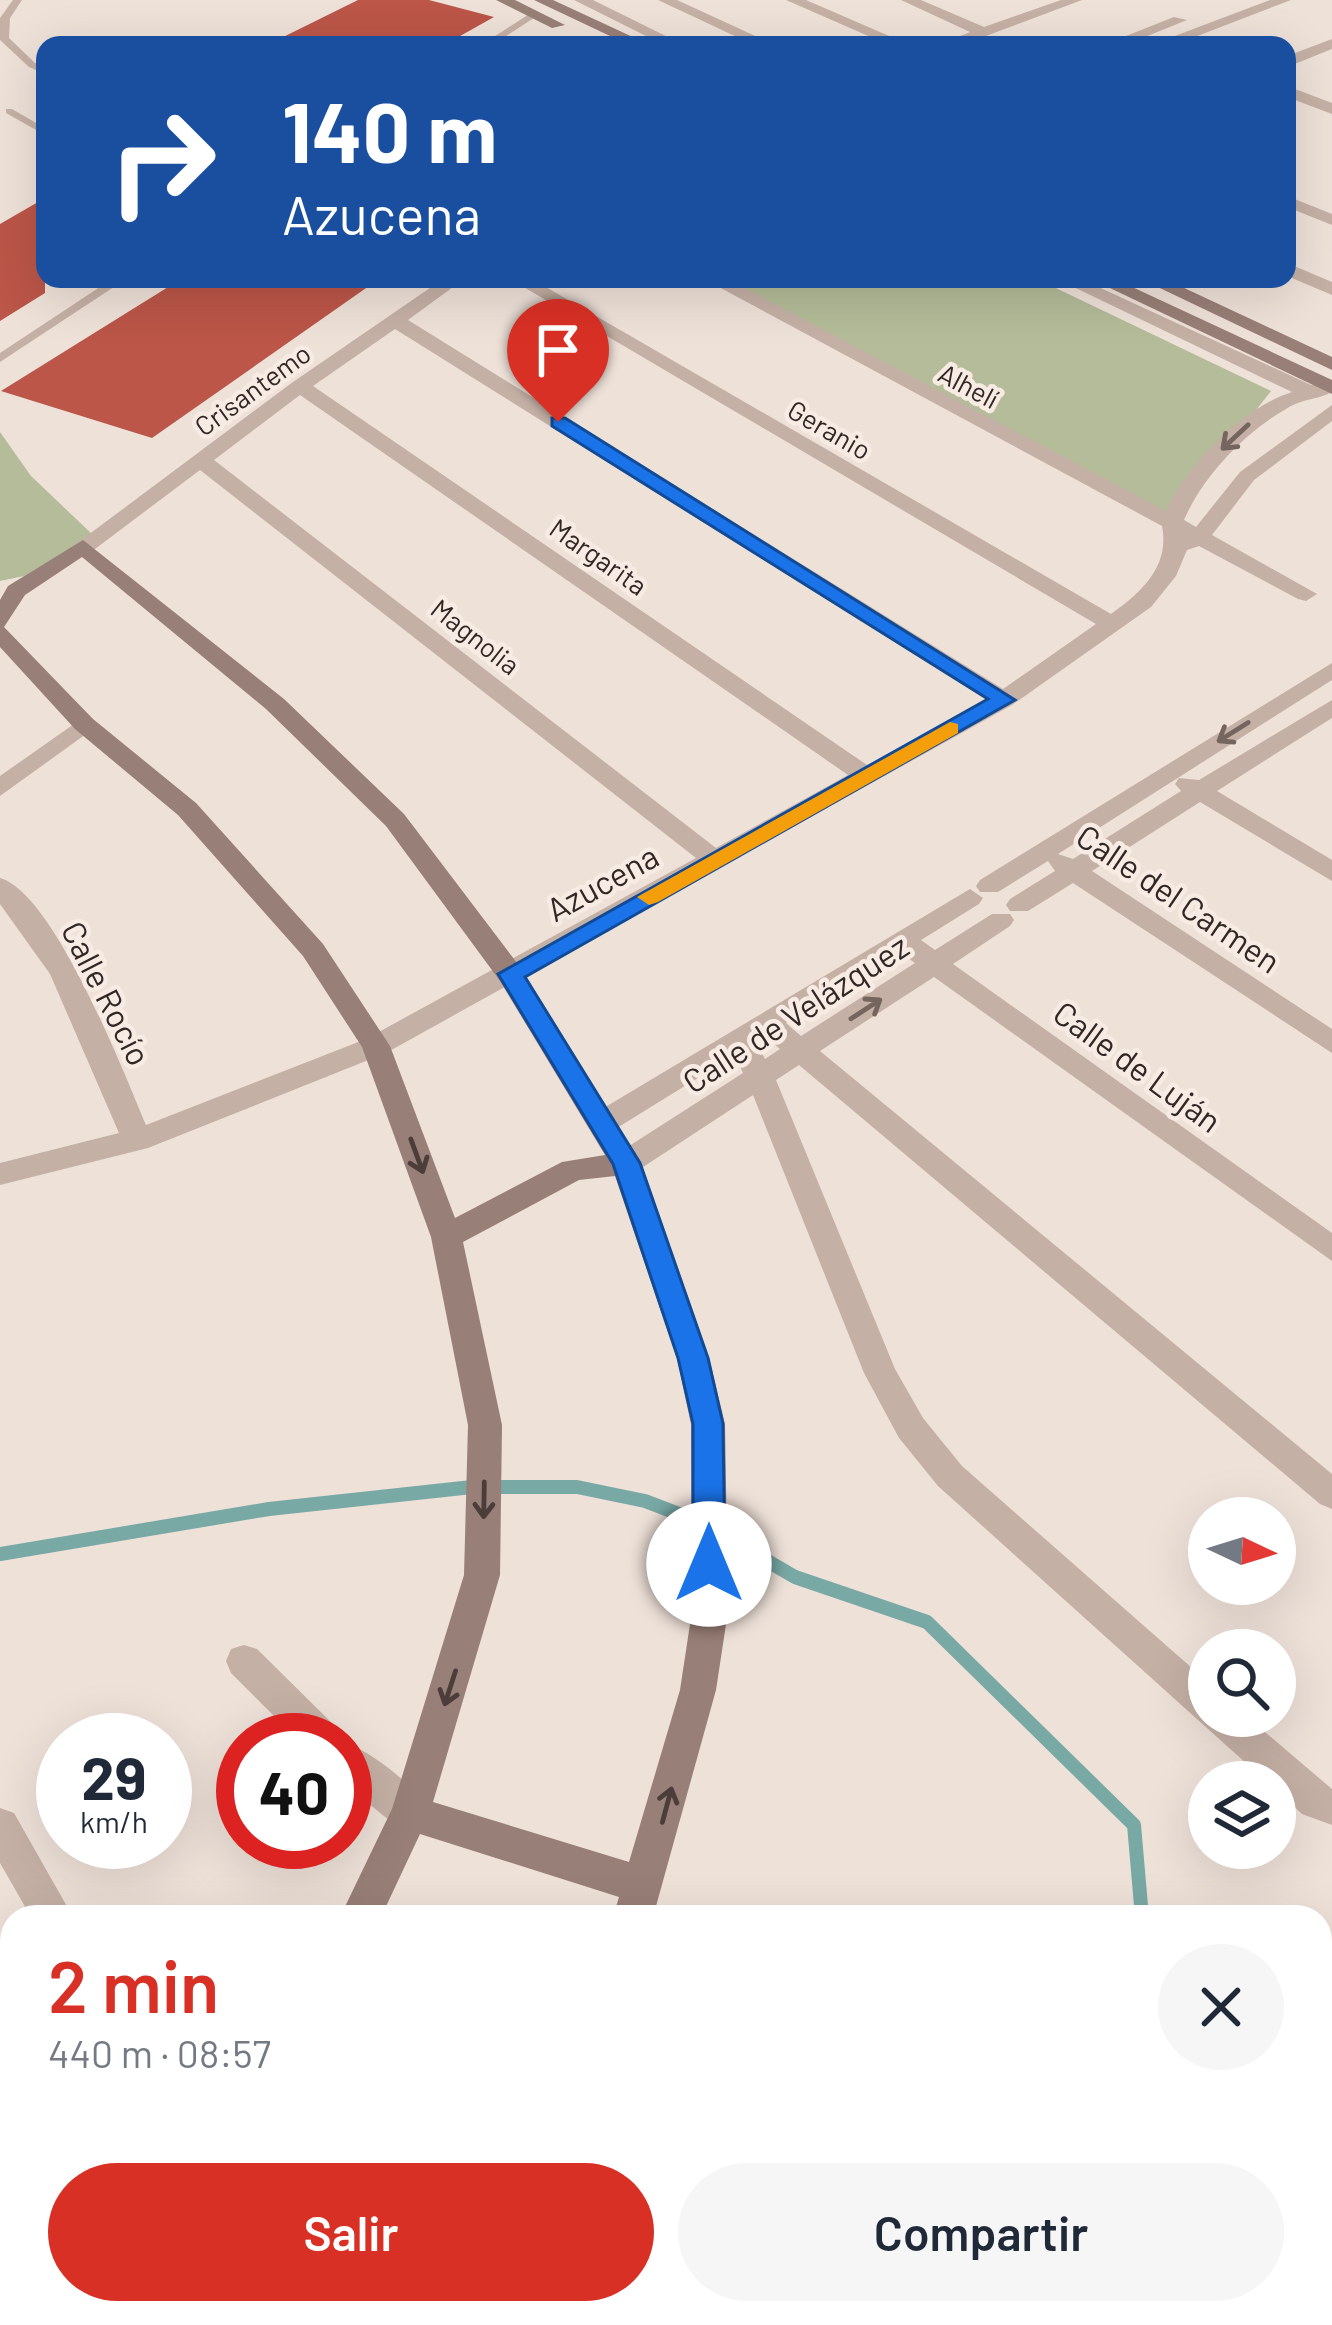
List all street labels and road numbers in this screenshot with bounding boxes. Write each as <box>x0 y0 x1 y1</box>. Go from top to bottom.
street label: Crisantemo <box>188 336 316 442</box>
street label: Alhelí <box>934 356 1005 414</box>
street label: Geranio <box>783 392 877 466</box>
street label: Margarita <box>544 511 654 601</box>
street label: Magnolia <box>425 592 527 680</box>
street label: Calle del Carmen <box>1070 815 1288 981</box>
street label: Azucena <box>539 835 665 929</box>
street label: Calle Rocío <box>54 914 160 1072</box>
street label: Calle de Velázquez <box>675 925 915 1101</box>
street label: Calle de Luján <box>1046 992 1230 1140</box>

